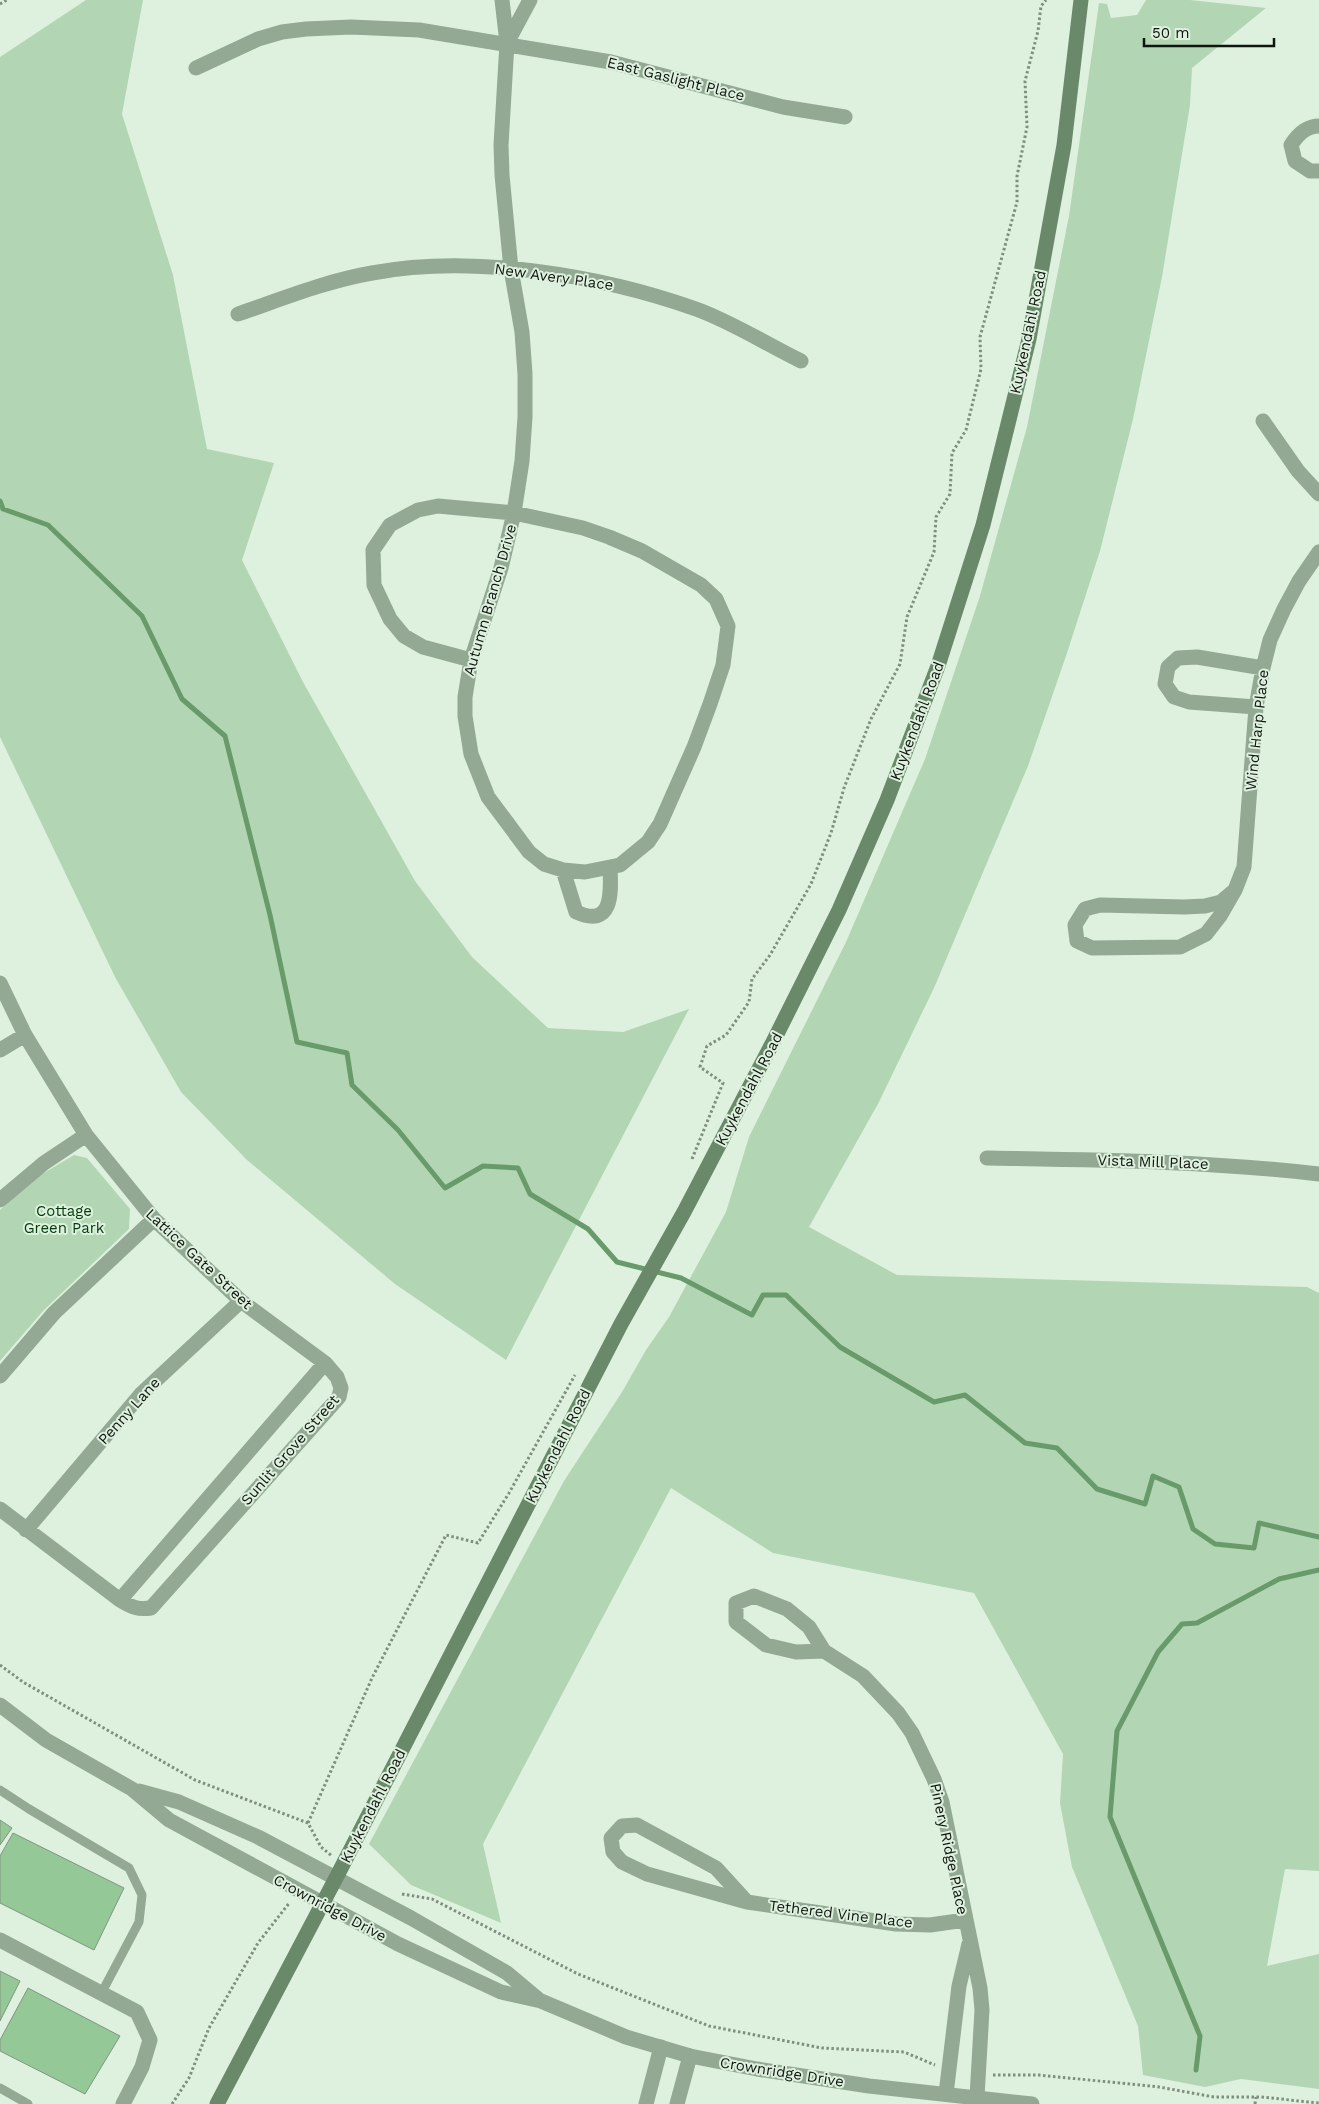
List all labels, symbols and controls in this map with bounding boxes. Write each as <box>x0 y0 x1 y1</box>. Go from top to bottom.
scale bar <box>1144 15 1274 47</box>
text: 50 m <box>1152 24 1189 42</box>
street label: East Gaslight Place <box>605 53 747 105</box>
street label: New Avery Place <box>493 260 615 294</box>
street label: Kuykendahl Road <box>1006 269 1050 395</box>
street label: Autumn Branch Drive <box>460 522 520 678</box>
street label: Kuykendahl Road <box>886 659 948 783</box>
street label: Wind Harp Place <box>1242 669 1272 791</box>
street label: Kuykendahl Road <box>712 1029 786 1149</box>
street label: Vista Mill Place <box>1097 1151 1209 1173</box>
park label: Cottage Green Park <box>24 1202 105 1237</box>
street label: Lattice Gate Street <box>142 1205 257 1314</box>
street label: Penny Lane <box>94 1374 164 1448</box>
street label: Kuykendahl Road <box>521 1386 595 1506</box>
street label: Sunlit Grove Street <box>237 1391 343 1509</box>
street label: Kuykendahl Road <box>336 1746 410 1866</box>
street label: Pinery Ridge Place <box>926 1782 972 1916</box>
street label: Crownridge Drive <box>270 1871 390 1945</box>
street label: Tethered Vine Place <box>768 1896 914 1932</box>
street label: Crownridge Drive <box>719 2053 845 2091</box>

